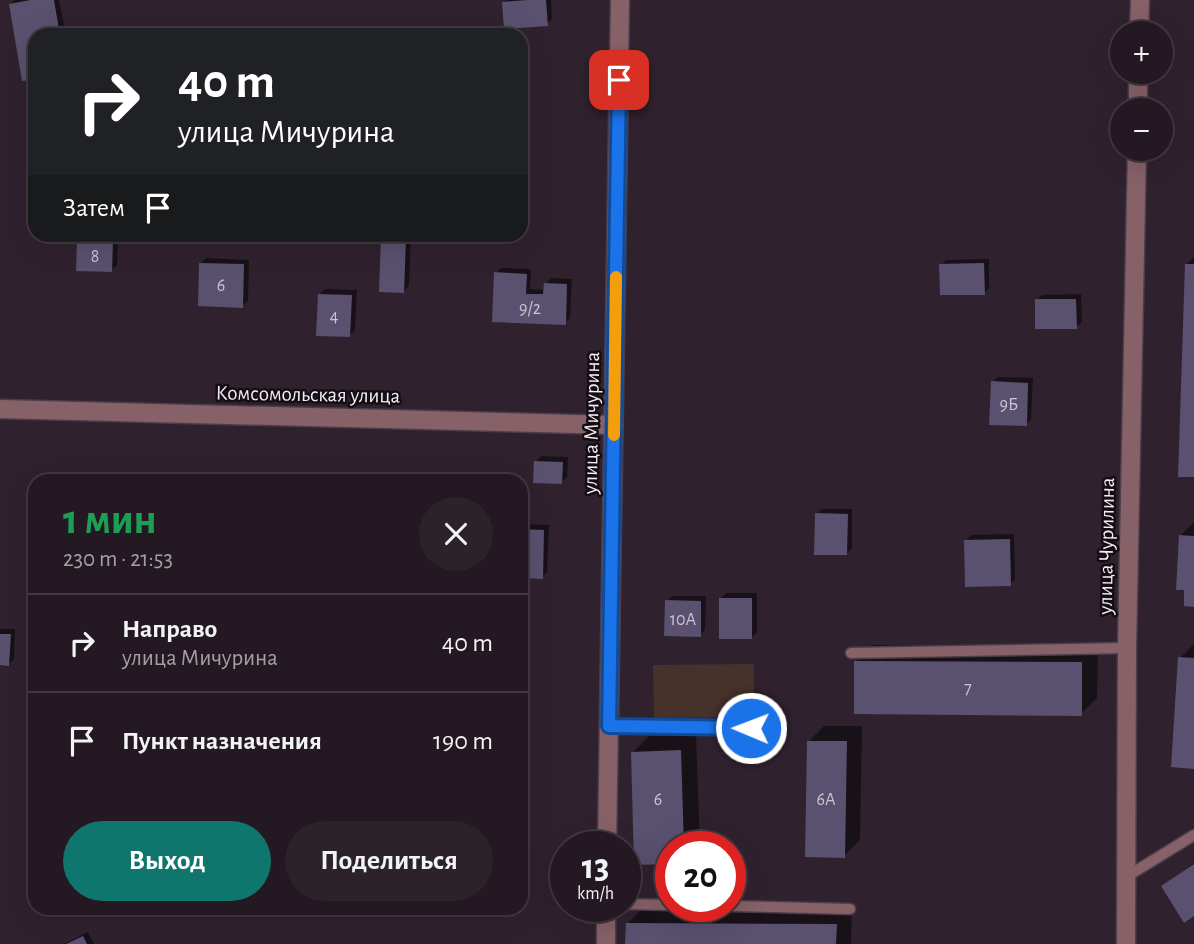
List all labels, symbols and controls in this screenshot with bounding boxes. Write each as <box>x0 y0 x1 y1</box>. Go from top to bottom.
map controls <box>1110 21 1173 161</box>
button: + <box>1110 21 1173 84</box>
pin <box>589 50 649 110</box>
icon: right <box>63 56 154 147</box>
text: 40 m <box>178 58 275 107</box>
icon: arrive <box>600 61 638 99</box>
button: − <box>1110 98 1173 161</box>
text: улица Мичурина <box>178 116 395 148</box>
icon: arrive <box>139 189 177 227</box>
text: Затем <box>63 195 125 221</box>
house number: 8 <box>91 248 99 266</box>
house number: 6 <box>217 277 225 295</box>
house number: 9/2 <box>519 300 541 318</box>
house number: 4 <box>330 308 339 326</box>
street label: улица Мичурина <box>580 351 603 495</box>
street label: Комсомольская улица <box>216 382 401 407</box>
house number: 9Б <box>1000 396 1018 414</box>
street label: улица Чурилина <box>1095 477 1118 616</box>
button: close <box>419 497 493 571</box>
text: 1 мин <box>63 499 157 541</box>
text: 230 m · 21:53 <box>63 548 173 571</box>
house number: 10А <box>670 611 697 629</box>
text: Направо <box>122 616 217 642</box>
icon: right <box>63 624 101 662</box>
text: 40 m <box>442 630 493 656</box>
text: улица Мичурина <box>122 647 278 670</box>
house number: 7 <box>964 680 972 698</box>
position arrow <box>714 691 788 765</box>
icon: arrive <box>63 722 101 760</box>
text: Пункт назначения <box>122 728 322 754</box>
text: 190 m <box>433 728 493 754</box>
house number: 6 <box>654 791 662 809</box>
house number: 6А <box>816 791 836 809</box>
button: Выход <box>63 821 271 901</box>
button: Поделиться <box>285 821 493 901</box>
speed limit sign: 20 <box>655 831 746 922</box>
text: 13 <box>582 850 609 885</box>
text: km/h <box>577 885 614 903</box>

